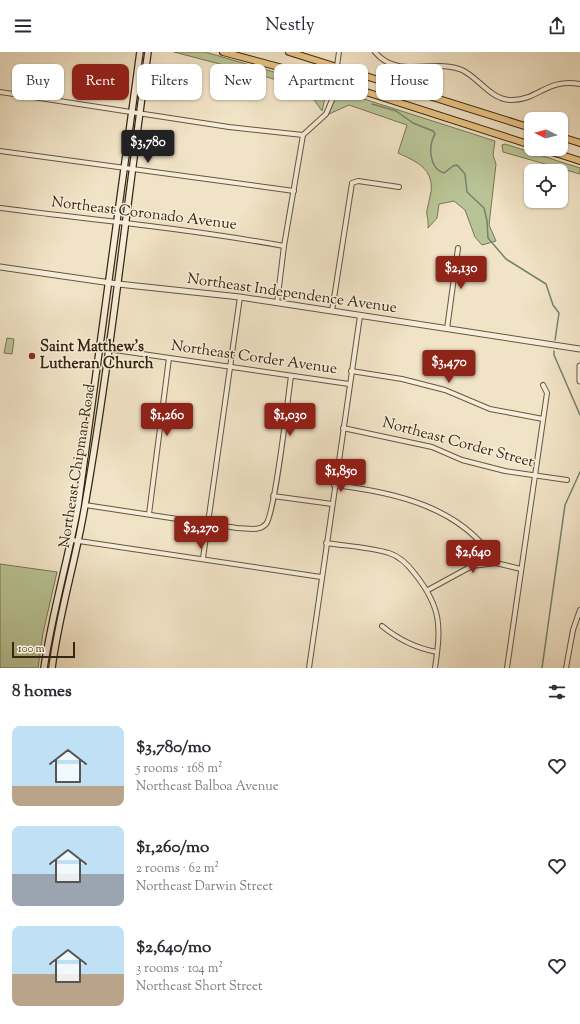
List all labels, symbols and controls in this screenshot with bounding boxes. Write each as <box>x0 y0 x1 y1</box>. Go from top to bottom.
text: Nestly <box>265 13 315 39</box>
icon: menu <box>12 15 34 37</box>
icon: share <box>546 15 568 37</box>
chip: Buy <box>12 64 64 100</box>
chip: Rent <box>72 64 129 100</box>
chip: Filters <box>137 64 202 100</box>
chip: New <box>210 64 266 100</box>
chip: Apartment <box>274 64 368 100</box>
chip: House <box>376 64 443 100</box>
north arrow <box>524 112 568 156</box>
map controls <box>524 112 568 208</box>
pin: $3,780 <box>115 130 181 164</box>
text: $3,780 <box>130 134 166 152</box>
button: locate <box>524 164 568 208</box>
street label: Northeast Coronado Avenue <box>50 192 238 236</box>
pin: $2,130 <box>428 256 494 290</box>
text: $2,130 <box>445 260 477 278</box>
street label: Northeast Independence Avenue <box>186 269 398 319</box>
street label: Northeast Corder Avenue <box>170 336 338 380</box>
place label: Saint Matthew's Lutheran Church <box>40 337 154 375</box>
pin: $3,470 <box>416 350 482 384</box>
marker: Saint Matthew's Lutheran Church <box>27 351 37 361</box>
text: $3,470 <box>431 354 467 372</box>
street label: Northeast Chipman Road <box>55 382 101 550</box>
pin: $1,260 <box>134 403 200 437</box>
pin: $1,030 <box>257 403 323 437</box>
text: $1,260 <box>150 407 184 425</box>
text: $1,030 <box>273 407 307 425</box>
street label: Northeast Corder Street <box>380 413 536 473</box>
pin: $1,850 <box>308 459 374 493</box>
text: $1,850 <box>325 463 357 481</box>
pin: $2,270 <box>168 516 234 550</box>
text: $2,270 <box>183 520 219 538</box>
pin: $2,640 <box>440 540 506 574</box>
text: $2,640 <box>455 544 491 562</box>
scale bar <box>12 640 75 659</box>
text: 100 m <box>18 641 45 657</box>
text: 8 homes <box>12 680 72 704</box>
icon: filters <box>546 681 568 703</box>
text: $3,780/mo <box>136 736 211 760</box>
icon: home <box>44 742 92 790</box>
icon: heart <box>546 755 568 777</box>
text: 5 rooms · 168 m² <box>136 760 222 778</box>
text: Northeast Balboa Avenue <box>136 778 279 796</box>
text: $1,260/mo <box>136 836 209 860</box>
icon: home <box>44 842 92 890</box>
icon: heart <box>546 855 568 877</box>
text: 2 rooms · 62 m² <box>136 860 219 878</box>
text: Northeast Darwin Street <box>136 878 273 896</box>
text: $2,640/mo <box>136 936 211 960</box>
icon: home <box>44 942 92 990</box>
icon: heart <box>546 955 568 977</box>
text: 3 rooms · 104 m² <box>136 960 223 978</box>
text: Northeast Short Street <box>136 978 263 996</box>

